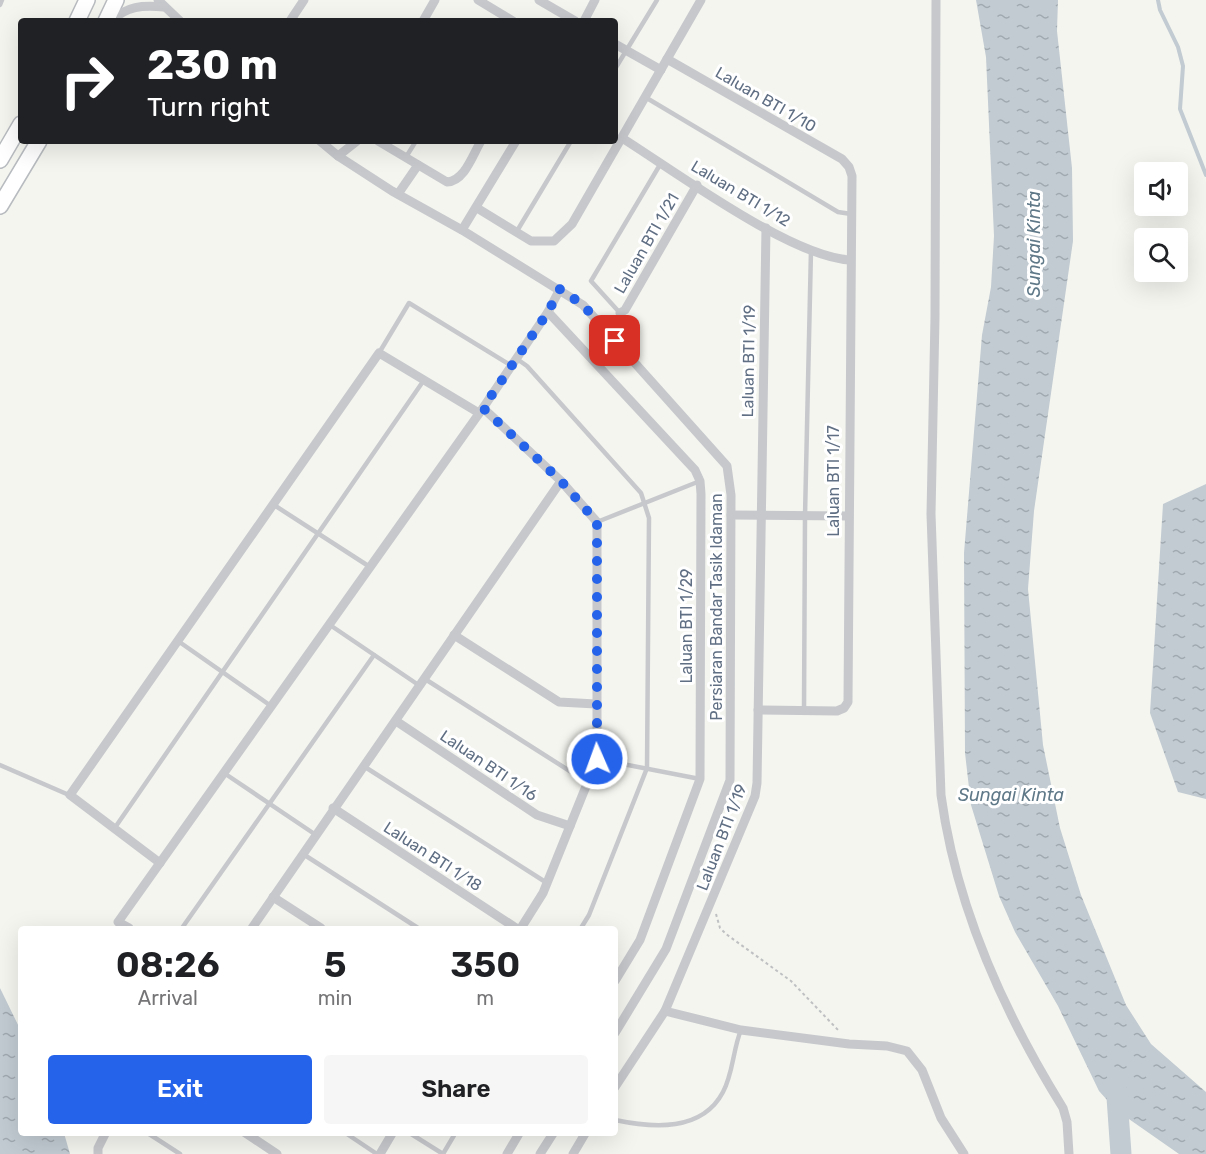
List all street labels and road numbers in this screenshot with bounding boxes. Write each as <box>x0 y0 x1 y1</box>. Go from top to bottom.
street label: Laluan BTI 1/10 <box>712 63 820 136</box>
street label: Laluan BTI 1/12 <box>688 156 794 231</box>
street label: Laluan BTI 1/21 <box>610 190 683 297</box>
street label: Laluan BTI 1/19 <box>738 304 759 418</box>
street label: Laluan BTI 1/17 <box>824 425 843 537</box>
street label: Persiaran Bandar Tasik Idaman <box>707 493 726 721</box>
street label: Laluan BTI 1/29 <box>677 568 696 684</box>
street label: Laluan BTI 1/16 <box>437 726 541 805</box>
street label: Laluan BTI 1/19 <box>692 781 751 893</box>
street label: Laluan BTI 1/18 <box>380 818 485 895</box>

